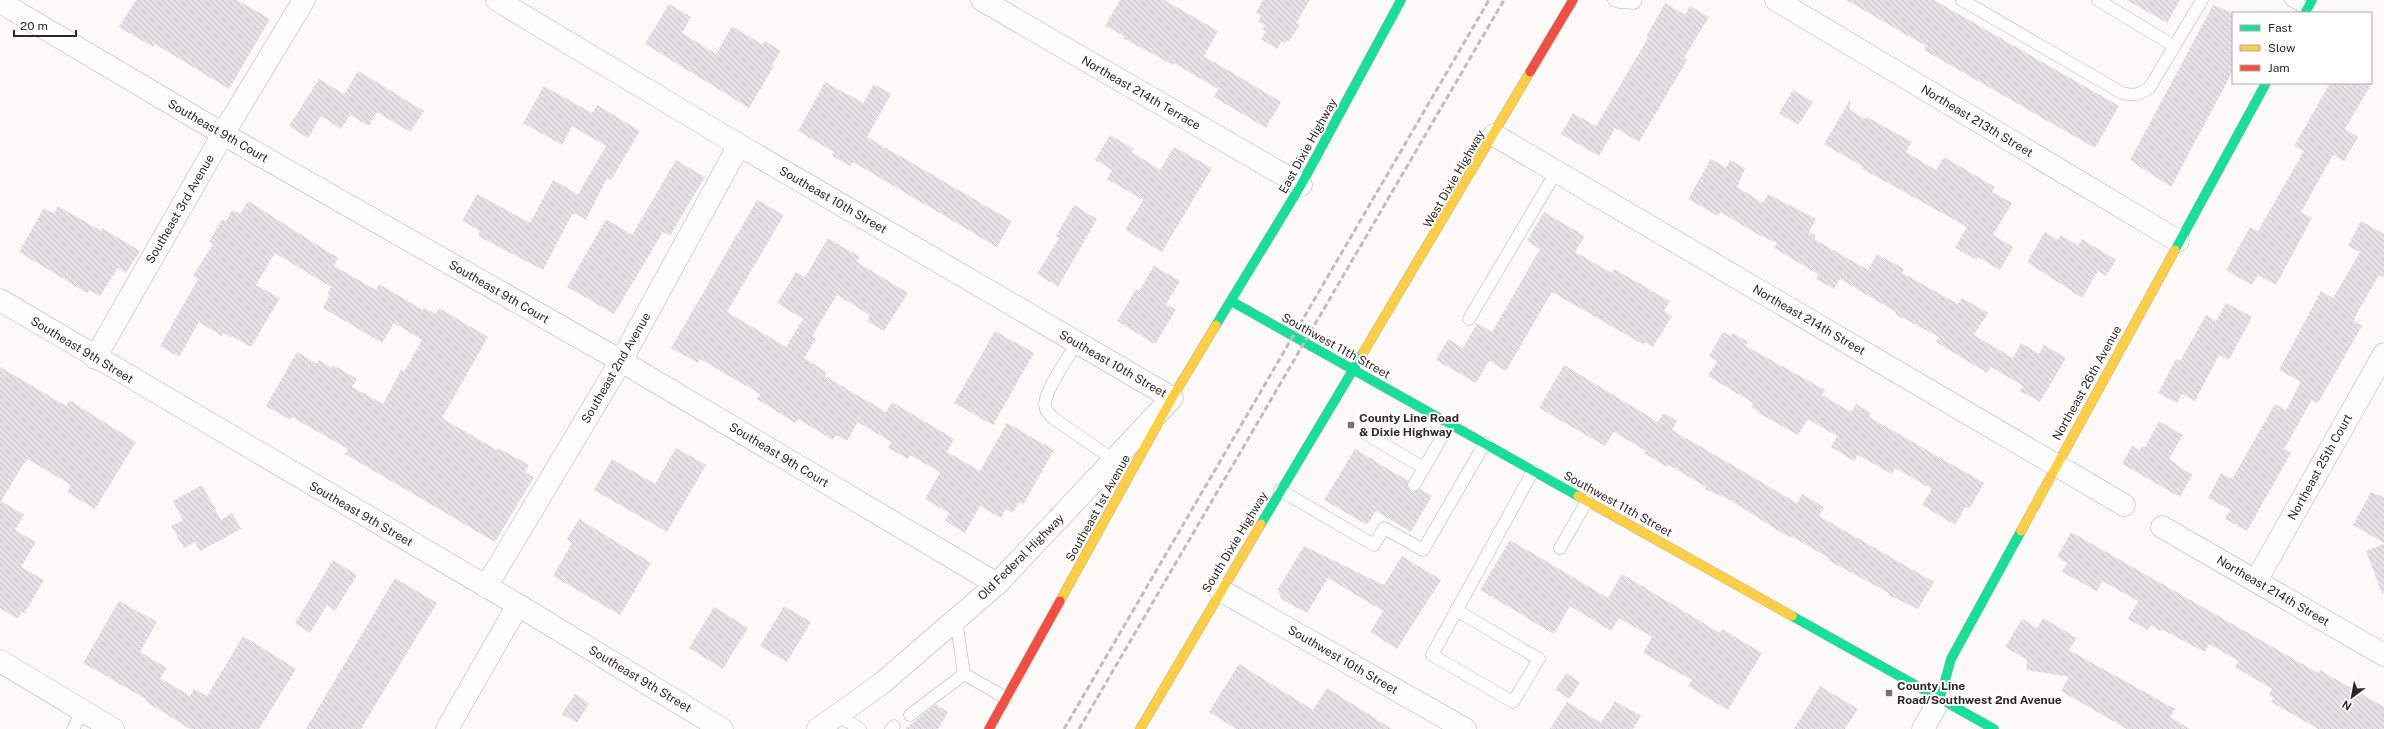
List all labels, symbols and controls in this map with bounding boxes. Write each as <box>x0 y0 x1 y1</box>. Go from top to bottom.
scale bar <box>14 12 76 38</box>
legend <box>2232 12 2372 84</box>
text: 20 m <box>20 19 48 33</box>
text: Fast <box>2268 21 2293 35</box>
text: Slow <box>2268 41 2296 55</box>
street label: Northeast 214th Terrace <box>1079 53 1203 133</box>
text: Jam <box>2268 61 2290 75</box>
street label: Northeast 213th Street <box>1919 82 2036 160</box>
street label: East Dixie Highway <box>1276 96 1340 196</box>
street label: Southeast 9th Court <box>165 97 271 166</box>
street label: West Dixie Highway <box>1420 127 1488 230</box>
street label: Southeast 3rd Avenue <box>143 152 217 266</box>
street label: Southeast 10th Street <box>777 163 890 237</box>
street label: Southeast 9th Court <box>446 258 552 327</box>
street label: Northeast 214th Street <box>1750 282 1868 358</box>
street label: Southeast 2nd Avenue <box>579 310 654 426</box>
street label: Southwest 11th Street <box>1279 310 1393 382</box>
street label: Southeast 9th Street <box>28 314 136 386</box>
street label: Northeast 26th Avenue <box>2050 323 2124 443</box>
street label: Southeast 10th Street <box>1057 327 1170 401</box>
place label: County Line Road & Dixie Highway <box>1359 411 1459 439</box>
street label: Northeast 25th Court <box>2285 411 2355 523</box>
street label: Southeast 9th Court <box>727 420 831 490</box>
marker: County Line Road & Dixie Highway <box>1346 420 1356 430</box>
street label: Southeast 1st Avenue <box>1063 452 1133 564</box>
street label: Southwest 11th Street <box>1561 468 1675 540</box>
street label: Southeast 9th Street <box>307 479 416 550</box>
street label: South Dixie Highway <box>1199 488 1271 595</box>
street label: Old Federal Highway <box>975 511 1067 603</box>
street label: Northeast 214th Street <box>2214 553 2332 629</box>
street label: Southwest 10th Street <box>1286 623 1401 697</box>
street label: Southeast 9th Street <box>586 643 694 715</box>
north arrow <box>2332 677 2372 717</box>
place label: County Line Road/Southwest 2nd Avenue <box>1897 679 2062 707</box>
marker: County Line Road/Southwest 2nd Avenue <box>1884 688 1894 698</box>
text: N <box>2340 698 2354 713</box>

